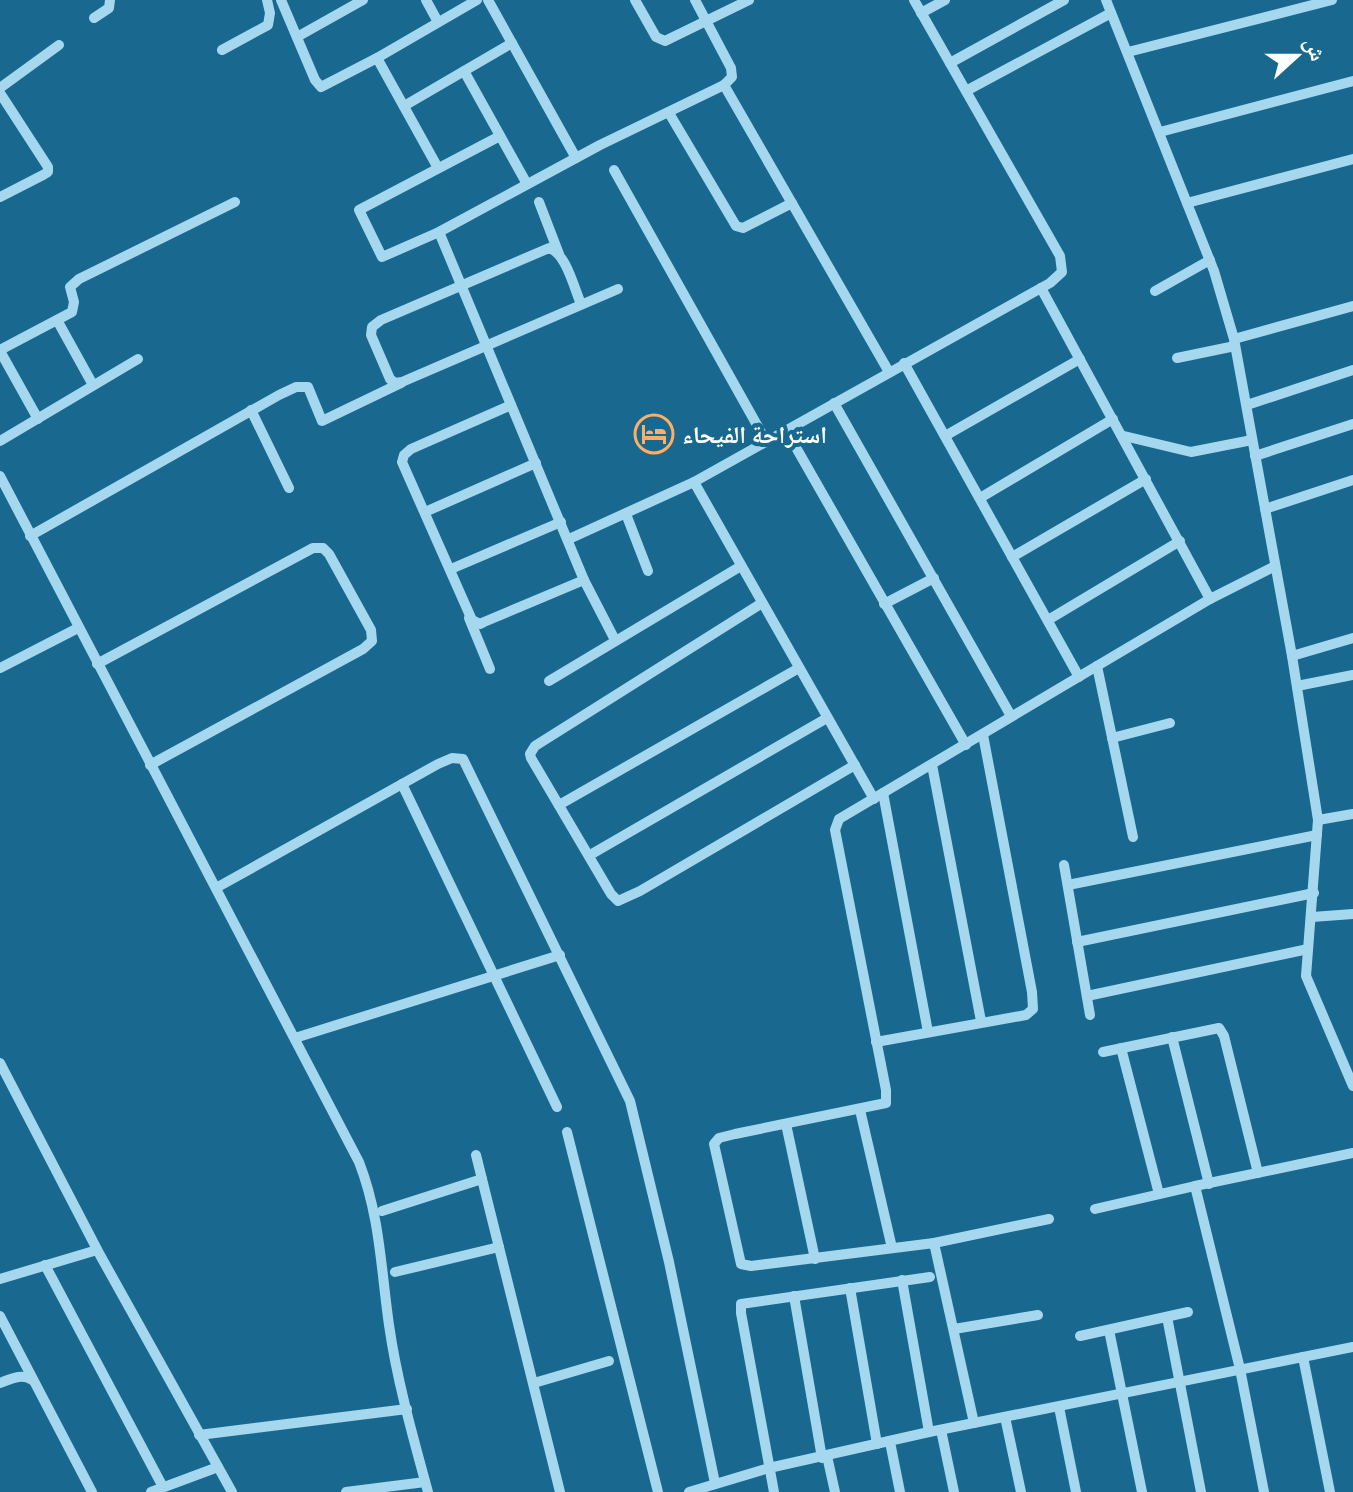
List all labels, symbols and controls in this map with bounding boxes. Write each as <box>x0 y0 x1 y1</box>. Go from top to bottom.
north arrow <box>1257 16 1337 96</box>
text: ش <box>1298 33 1332 65</box>
hotel icon: استراحة الفيحاء <box>633 413 675 455</box>
place label: استراحة الفيحاء <box>682 420 827 449</box>

